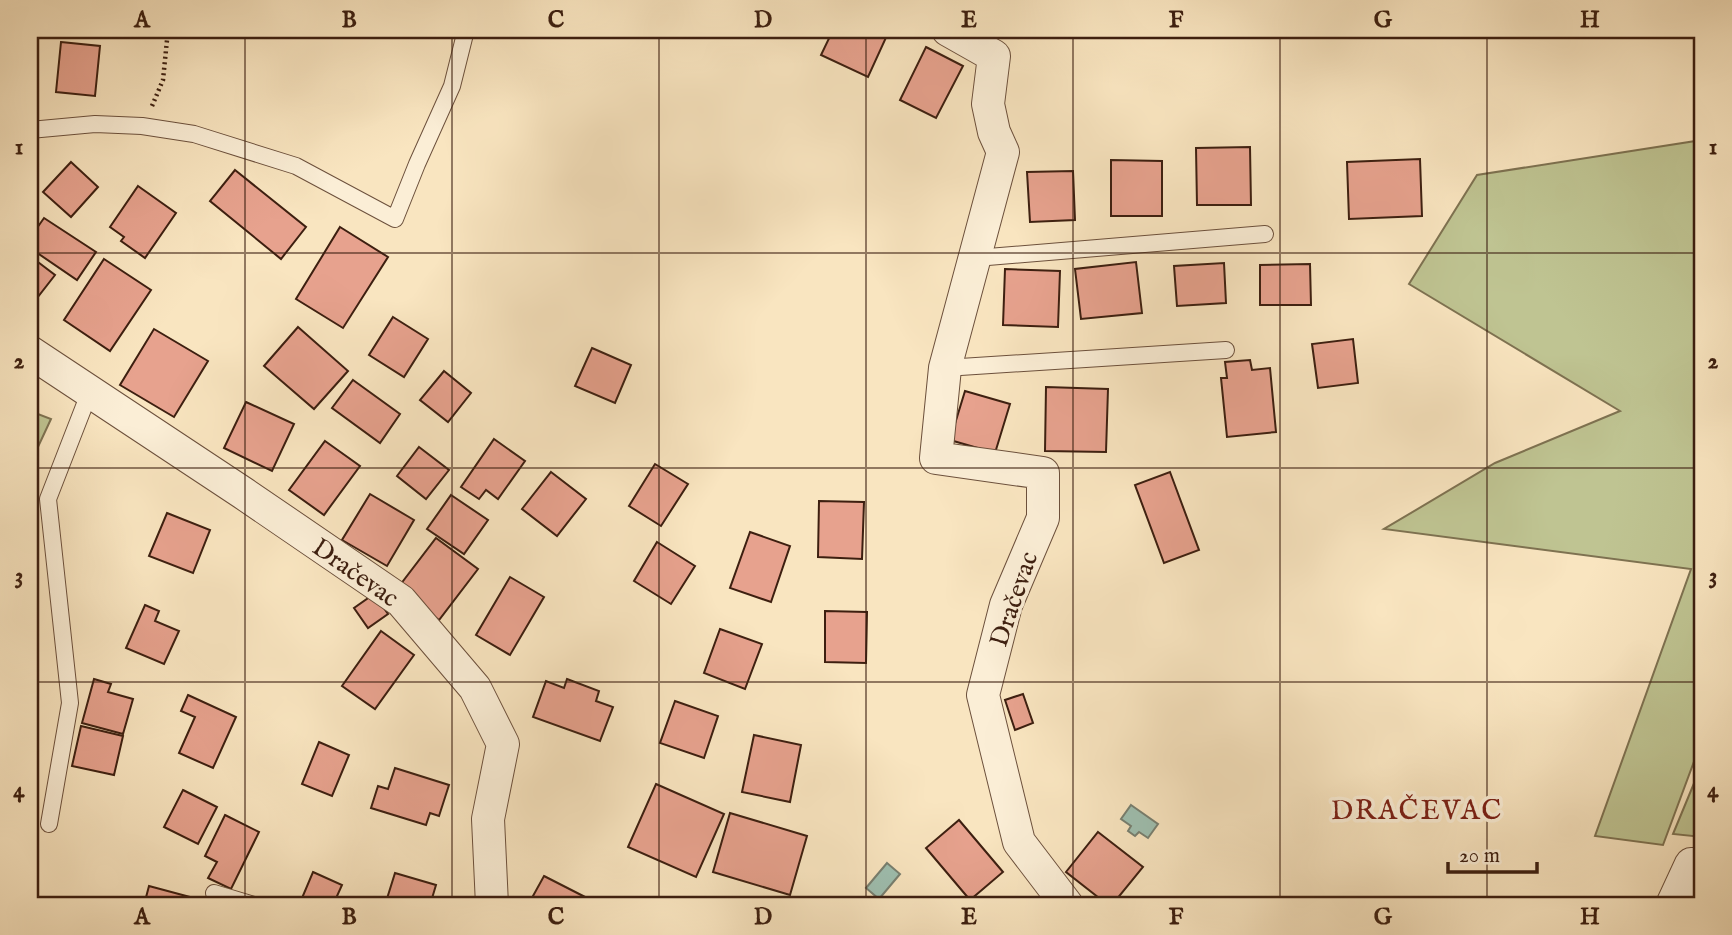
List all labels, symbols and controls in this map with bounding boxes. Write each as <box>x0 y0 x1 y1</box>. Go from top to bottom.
text: A <box>133 6 151 35</box>
text: B <box>341 6 357 35</box>
text: C <box>548 6 565 35</box>
text: D <box>754 6 772 35</box>
text: E <box>961 6 977 35</box>
text: F <box>1169 6 1184 35</box>
text: G <box>1374 6 1393 35</box>
text: H <box>1580 6 1600 35</box>
text: 1 <box>15 133 23 162</box>
text: 1 <box>1709 133 1717 162</box>
text: 2 <box>14 347 25 376</box>
text: 2 <box>1708 347 1719 376</box>
street label: Dračevac <box>305 531 405 615</box>
street label: Dračevac <box>983 547 1046 651</box>
text: 3 <box>15 562 23 591</box>
text: 3 <box>1709 562 1717 591</box>
text: 4 <box>13 776 25 805</box>
text: 4 <box>1707 776 1719 805</box>
district label: DRAČEVAC <box>1331 794 1503 829</box>
scale bar <box>1448 830 1538 874</box>
text: 20 m <box>1459 843 1500 870</box>
text: A <box>133 903 151 932</box>
text: B <box>341 903 357 932</box>
text: C <box>548 903 565 932</box>
text: D <box>754 903 772 932</box>
text: E <box>961 903 977 932</box>
text: F <box>1169 903 1184 932</box>
text: G <box>1374 903 1393 932</box>
text: H <box>1580 903 1600 932</box>

